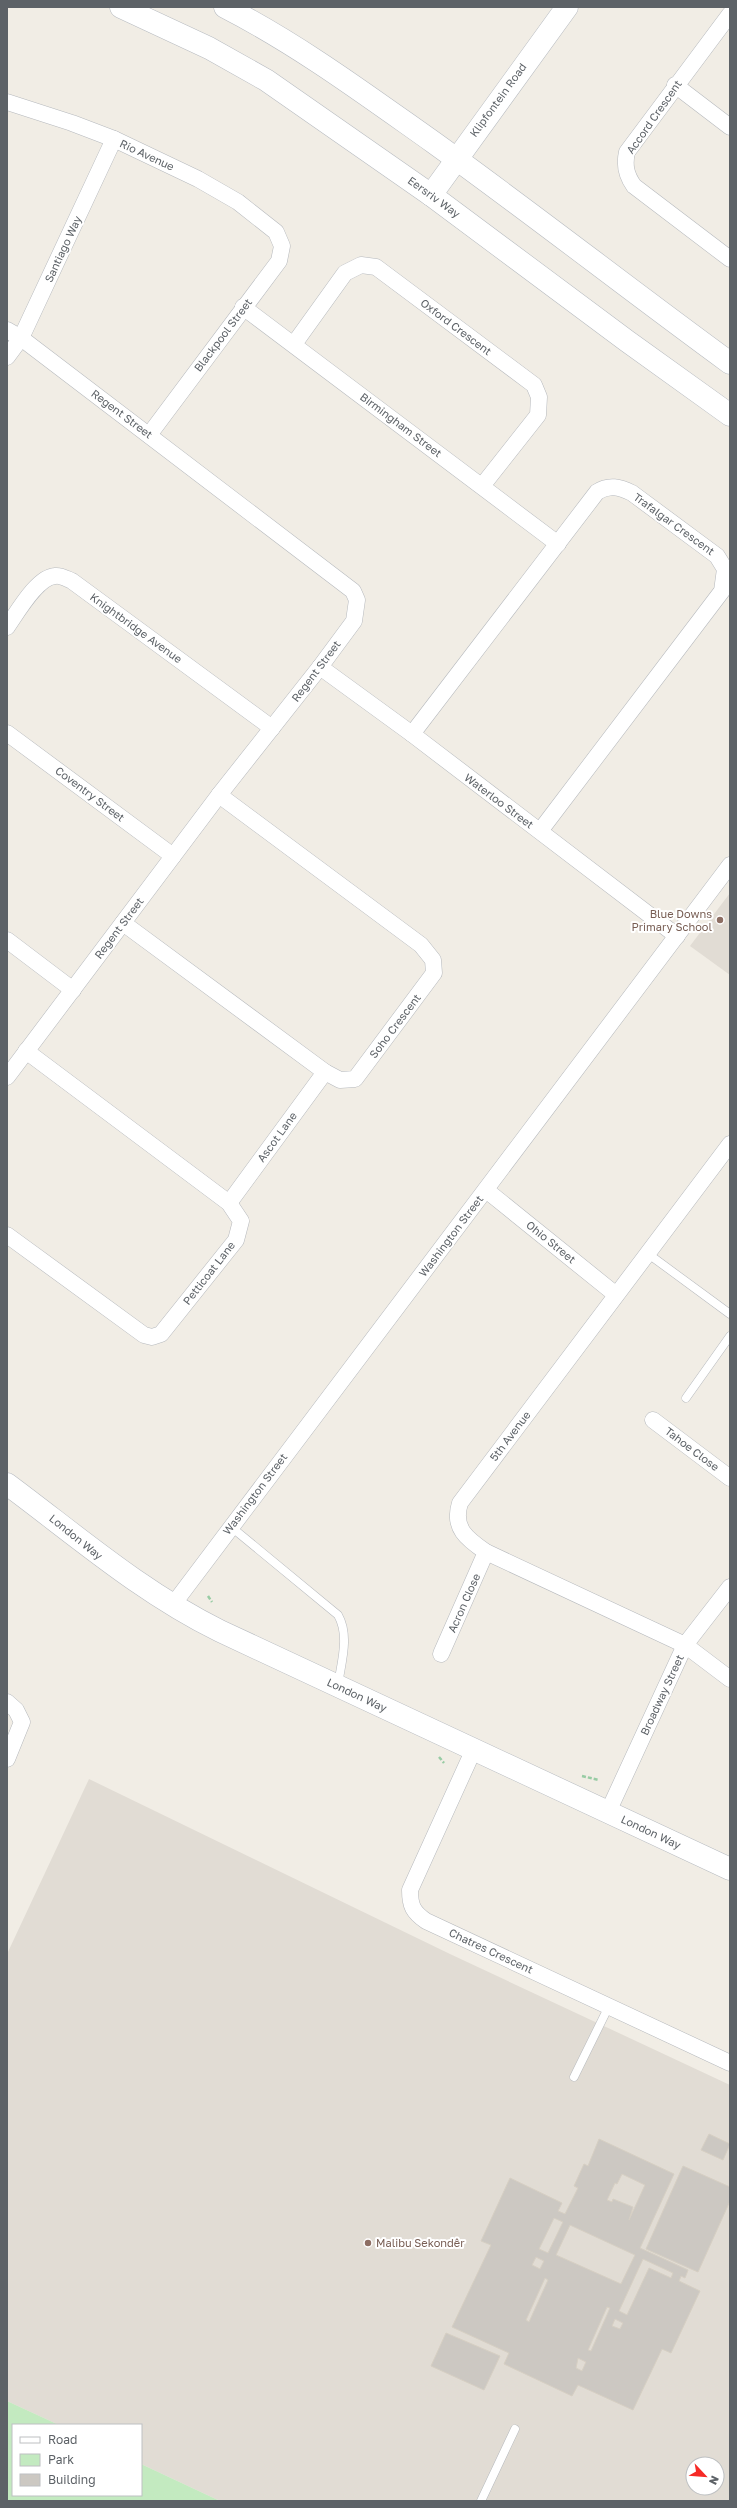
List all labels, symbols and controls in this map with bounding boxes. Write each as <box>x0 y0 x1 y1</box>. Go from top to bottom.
street label: Klipfontein Road <box>466 60 529 139</box>
street label: Accord Crescent <box>623 77 684 156</box>
street label: Rio Avenue <box>118 136 177 173</box>
street label: Eersriv Way <box>406 173 463 220</box>
street label: Santiago Way <box>41 213 84 284</box>
street label: Blackpool Street <box>191 296 254 374</box>
street label: Oxford Crescent <box>418 296 494 358</box>
street label: Regent Street <box>89 386 155 441</box>
street label: Birmingham Street <box>358 390 445 460</box>
street label: Trafalgar Crescent <box>631 490 717 557</box>
street label: Knightbridge Avenue <box>88 590 185 665</box>
street label: Regent Street <box>288 638 343 704</box>
street label: Coventry Street <box>53 763 127 824</box>
street label: Waterloo Street <box>462 770 536 831</box>
street label: Regent Street <box>91 895 146 961</box>
place label: Blue Downs Primary School <box>632 907 712 933</box>
marker: Blue Downs Primary School <box>715 915 725 925</box>
street label: Soho Crescent <box>366 991 423 1060</box>
street label: Ascot Lane <box>254 1109 299 1164</box>
street label: Washington Street <box>416 1192 485 1279</box>
street label: Ohio Street <box>524 1218 579 1265</box>
street label: Petticoat Lane <box>180 1238 237 1307</box>
street label: 5th Avenue <box>487 1408 533 1463</box>
street label: Tahoe Close <box>663 1424 722 1473</box>
street label: Washington Street <box>220 1450 289 1537</box>
street label: London Way <box>47 1511 106 1562</box>
street label: Acron Close <box>445 1571 482 1634</box>
street label: Broadway Street <box>637 1652 686 1737</box>
street label: London Way <box>325 1675 389 1714</box>
street label: London Way <box>619 1812 683 1851</box>
street label: Chatres Crescent <box>447 1925 535 1976</box>
place label: Malibu Sekondêr <box>376 2236 465 2249</box>
marker: Malibu Sekondêr <box>363 2238 373 2248</box>
legend <box>12 2424 142 2496</box>
text: Road <box>48 2432 77 2447</box>
text: Park <box>48 2452 74 2467</box>
north arrow <box>685 2456 725 2496</box>
text: Building <box>48 2472 96 2487</box>
text: N <box>707 2474 722 2487</box>

